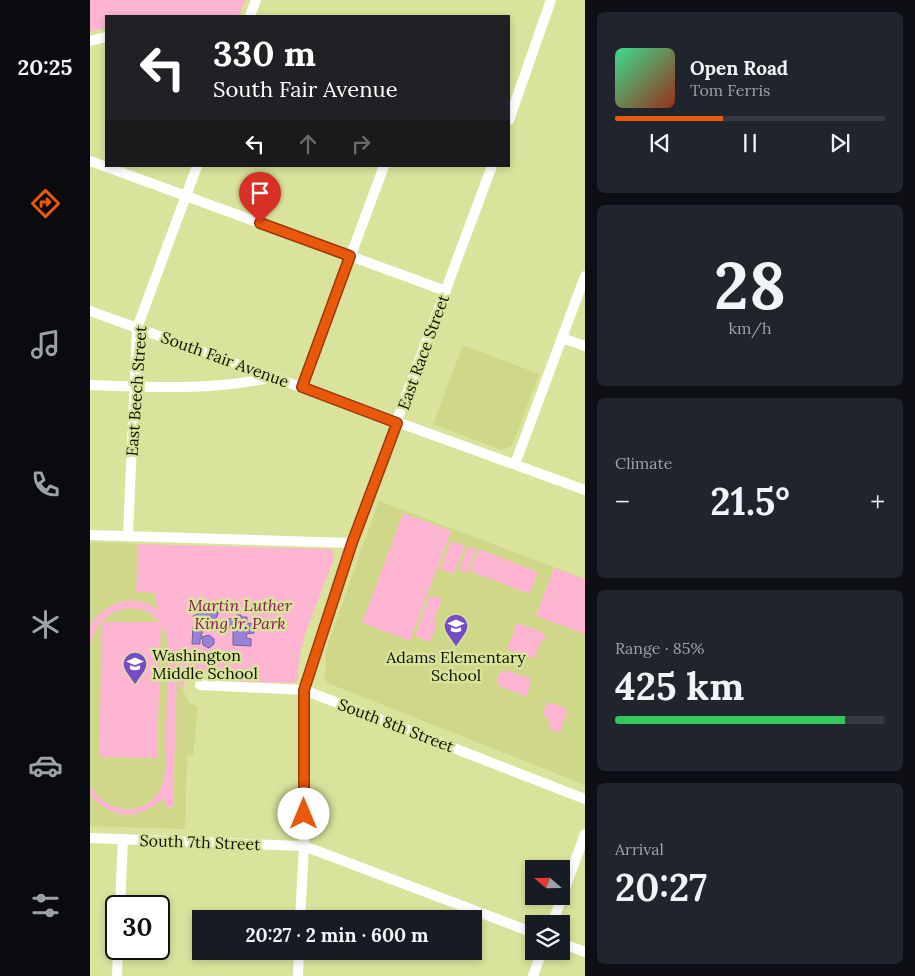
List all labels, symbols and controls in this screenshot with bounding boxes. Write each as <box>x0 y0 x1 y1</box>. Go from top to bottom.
text: 330 m <box>213 31 316 76</box>
icon: left <box>130 35 195 100</box>
text: 20:25 <box>18 53 72 81</box>
text: Open Road <box>690 56 788 80</box>
text: South Fair Avenue <box>213 75 398 103</box>
text: Tom Ferris <box>690 80 770 100</box>
icon: previous <box>646 129 674 157</box>
icon: pause <box>736 129 764 157</box>
icon: next <box>826 129 854 157</box>
icon: left <box>241 130 269 158</box>
icon: ahead <box>294 130 322 158</box>
icon: right <box>347 130 375 158</box>
pin <box>239 172 281 223</box>
icon: arrive <box>246 179 274 207</box>
icon: directions <box>28 186 63 221</box>
text: 28 <box>714 244 786 327</box>
street label: East Race Street <box>393 291 453 412</box>
text: km/h <box>728 318 772 338</box>
street label: East Beech Street <box>121 324 151 457</box>
icon: music <box>28 327 63 362</box>
street label: South Fair Avenue <box>158 327 292 391</box>
text: Climate <box>615 453 672 473</box>
icon: phone <box>28 467 63 502</box>
text: 21.5° <box>710 477 790 525</box>
text: − <box>615 484 630 520</box>
text: + <box>870 484 885 520</box>
park label: Martin Luther King Jr. Park <box>188 595 293 633</box>
icon: climate <box>28 607 63 642</box>
school or university icon: Adams Elementary School <box>443 613 469 647</box>
text: Range · 85% <box>615 638 705 658</box>
place label: Washington Middle School <box>152 645 258 683</box>
place label: Adams Elementary School <box>385 647 526 685</box>
school or university icon: Washington Middle School <box>122 651 148 685</box>
text: 425 km <box>615 662 744 710</box>
street label: South 8th Street <box>335 694 457 757</box>
icon: car <box>28 748 63 783</box>
position arrow <box>277 787 329 839</box>
street label: South 7th Street <box>139 830 261 854</box>
text: Arrival <box>615 839 664 859</box>
north arrow <box>525 860 570 905</box>
map controls <box>525 860 570 960</box>
text: 20:27 <box>615 863 707 911</box>
icon: filters <box>28 888 63 923</box>
speed limit sign: 30 <box>105 895 170 960</box>
button: layers <box>525 915 570 960</box>
text: 20:27 · 2 min · 600 m <box>245 923 429 947</box>

